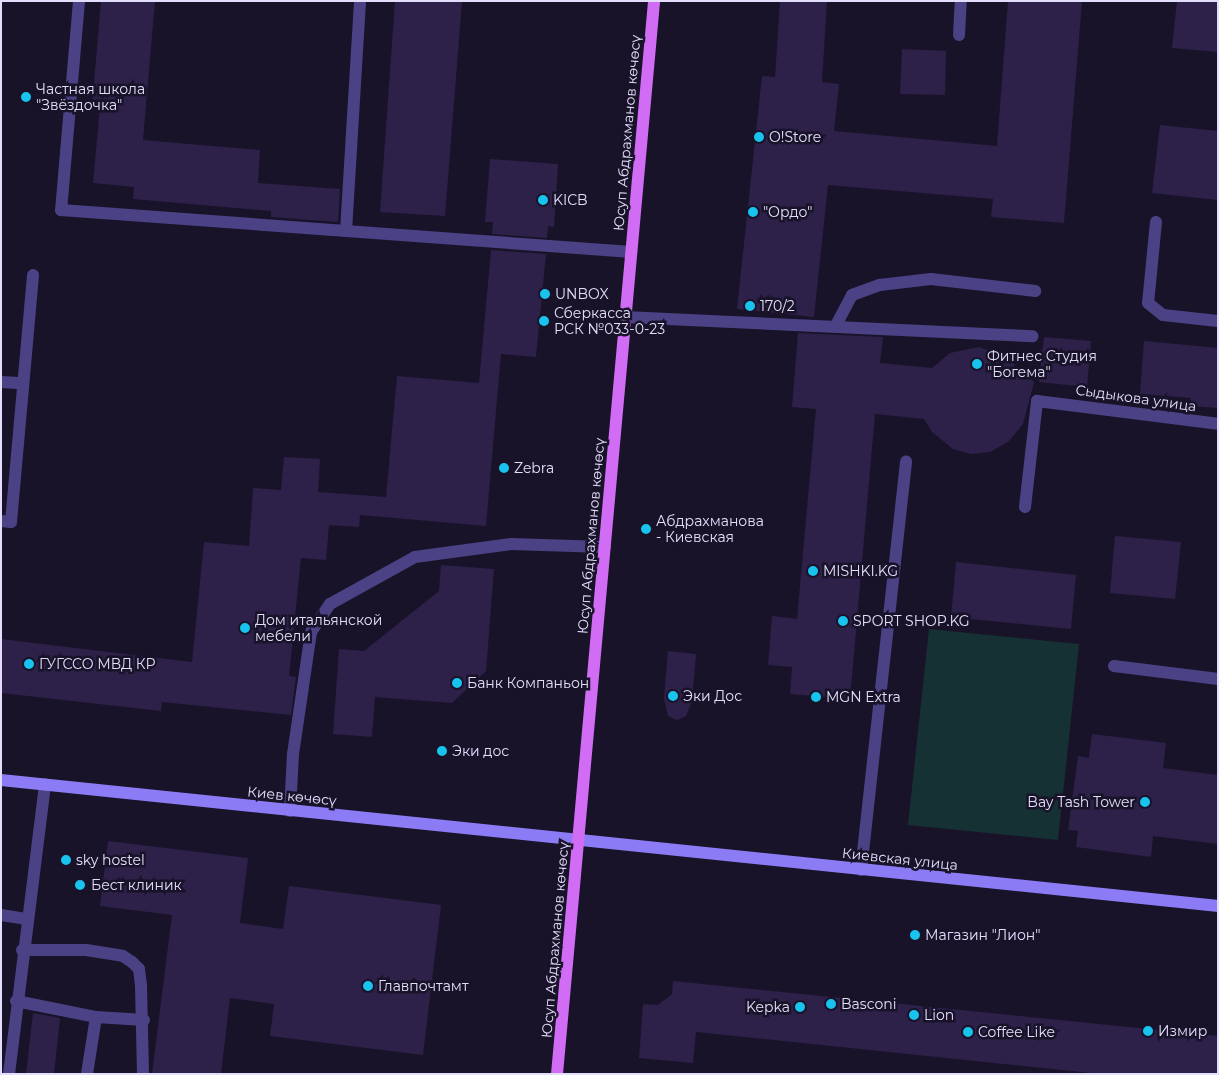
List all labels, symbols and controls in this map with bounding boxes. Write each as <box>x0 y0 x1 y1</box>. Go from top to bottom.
street label: Юсуп Абдрахманов көчөсү <box>610 34 644 232</box>
place label: Частная школа "Звёздочка" <box>36 81 145 114</box>
marker: Частная школа "Звёздочка" <box>20 91 32 103</box>
place label: O!Store <box>769 129 821 145</box>
marker: O!Store <box>753 131 765 143</box>
place label: KICB <box>553 192 588 208</box>
marker: KICB <box>537 194 549 206</box>
place label: "Ордо" <box>763 204 812 220</box>
marker: "Ордо" <box>747 206 759 218</box>
place label: UNBOX <box>555 286 609 302</box>
marker: UNBOX <box>539 288 551 300</box>
place label: 170/2 <box>760 298 795 314</box>
marker: 170/2 <box>744 300 756 312</box>
place label: Сберкасса РСК №033-0-23 <box>554 305 665 338</box>
marker: Сберкасса РСК №033-0-23 <box>538 315 550 327</box>
place label: Фитнес Студия "Богема" <box>987 348 1097 381</box>
marker: Фитнес Студия "Богема" <box>971 358 983 370</box>
street label: Сыдыкова улица <box>1074 381 1198 415</box>
street label: Юсуп Абдрахманов көчөсү <box>574 437 608 635</box>
place label: Zebra <box>514 460 554 476</box>
marker: Zebra <box>498 462 510 474</box>
place label: Абдрахманова - Киевская <box>656 513 764 546</box>
marker: Абдрахманова - Киевская <box>640 523 652 535</box>
place label: MISHKI.KG <box>823 563 898 579</box>
marker: MISHKI.KG <box>807 565 819 577</box>
place label: Дом итальянской мебели <box>255 612 382 644</box>
place label: SPORT SHOP.KG <box>853 613 970 629</box>
marker: SPORT SHOP.KG <box>837 615 849 627</box>
marker: Дом итальянской мебели <box>239 622 251 634</box>
place label: ГУГССО МВД КР <box>39 656 155 672</box>
marker: ГУГССО МВД КР <box>23 658 35 670</box>
place label: Банк Компаньон <box>467 675 589 691</box>
marker: Банк Компаньон <box>451 677 463 689</box>
place label: Эки Дос <box>683 688 742 704</box>
place label: MGN Extra <box>826 689 901 705</box>
marker: Эки Дос <box>667 690 679 702</box>
marker: MGN Extra <box>810 691 822 703</box>
place label: Эки дос <box>452 743 509 759</box>
marker: Эки дос <box>436 745 448 757</box>
street label: Киев көчөсү <box>246 783 338 809</box>
place label: Bay Tash Tower <box>1027 794 1135 810</box>
marker: Bay Tash Tower <box>1139 796 1151 808</box>
street label: Юсуп Абдрахманов көчөсү <box>538 841 572 1039</box>
street label: Киевская улица <box>841 845 959 873</box>
place label: sky hostel <box>76 852 145 868</box>
marker: sky hostel <box>60 854 72 866</box>
place label: Бест клиник <box>91 877 182 893</box>
marker: Бест клиник <box>73 878 87 892</box>
place label: Магазин "Лион" <box>925 927 1041 943</box>
marker: Магазин "Лион" <box>909 929 921 941</box>
place label: Главпочтамт <box>378 978 469 994</box>
marker: Главпочтамт <box>362 980 374 992</box>
place label: Basconi <box>841 996 896 1012</box>
marker: Basconi <box>825 998 837 1010</box>
place label: Kepka <box>746 999 790 1015</box>
marker: Kepka <box>794 1001 806 1013</box>
place label: Lion <box>924 1007 954 1023</box>
marker: Lion <box>908 1009 920 1021</box>
place label: Измир <box>1158 1023 1207 1039</box>
place label: Coffee Like <box>978 1024 1055 1040</box>
marker: Измир <box>1142 1025 1154 1037</box>
marker: Coffee Like <box>962 1026 974 1038</box>

